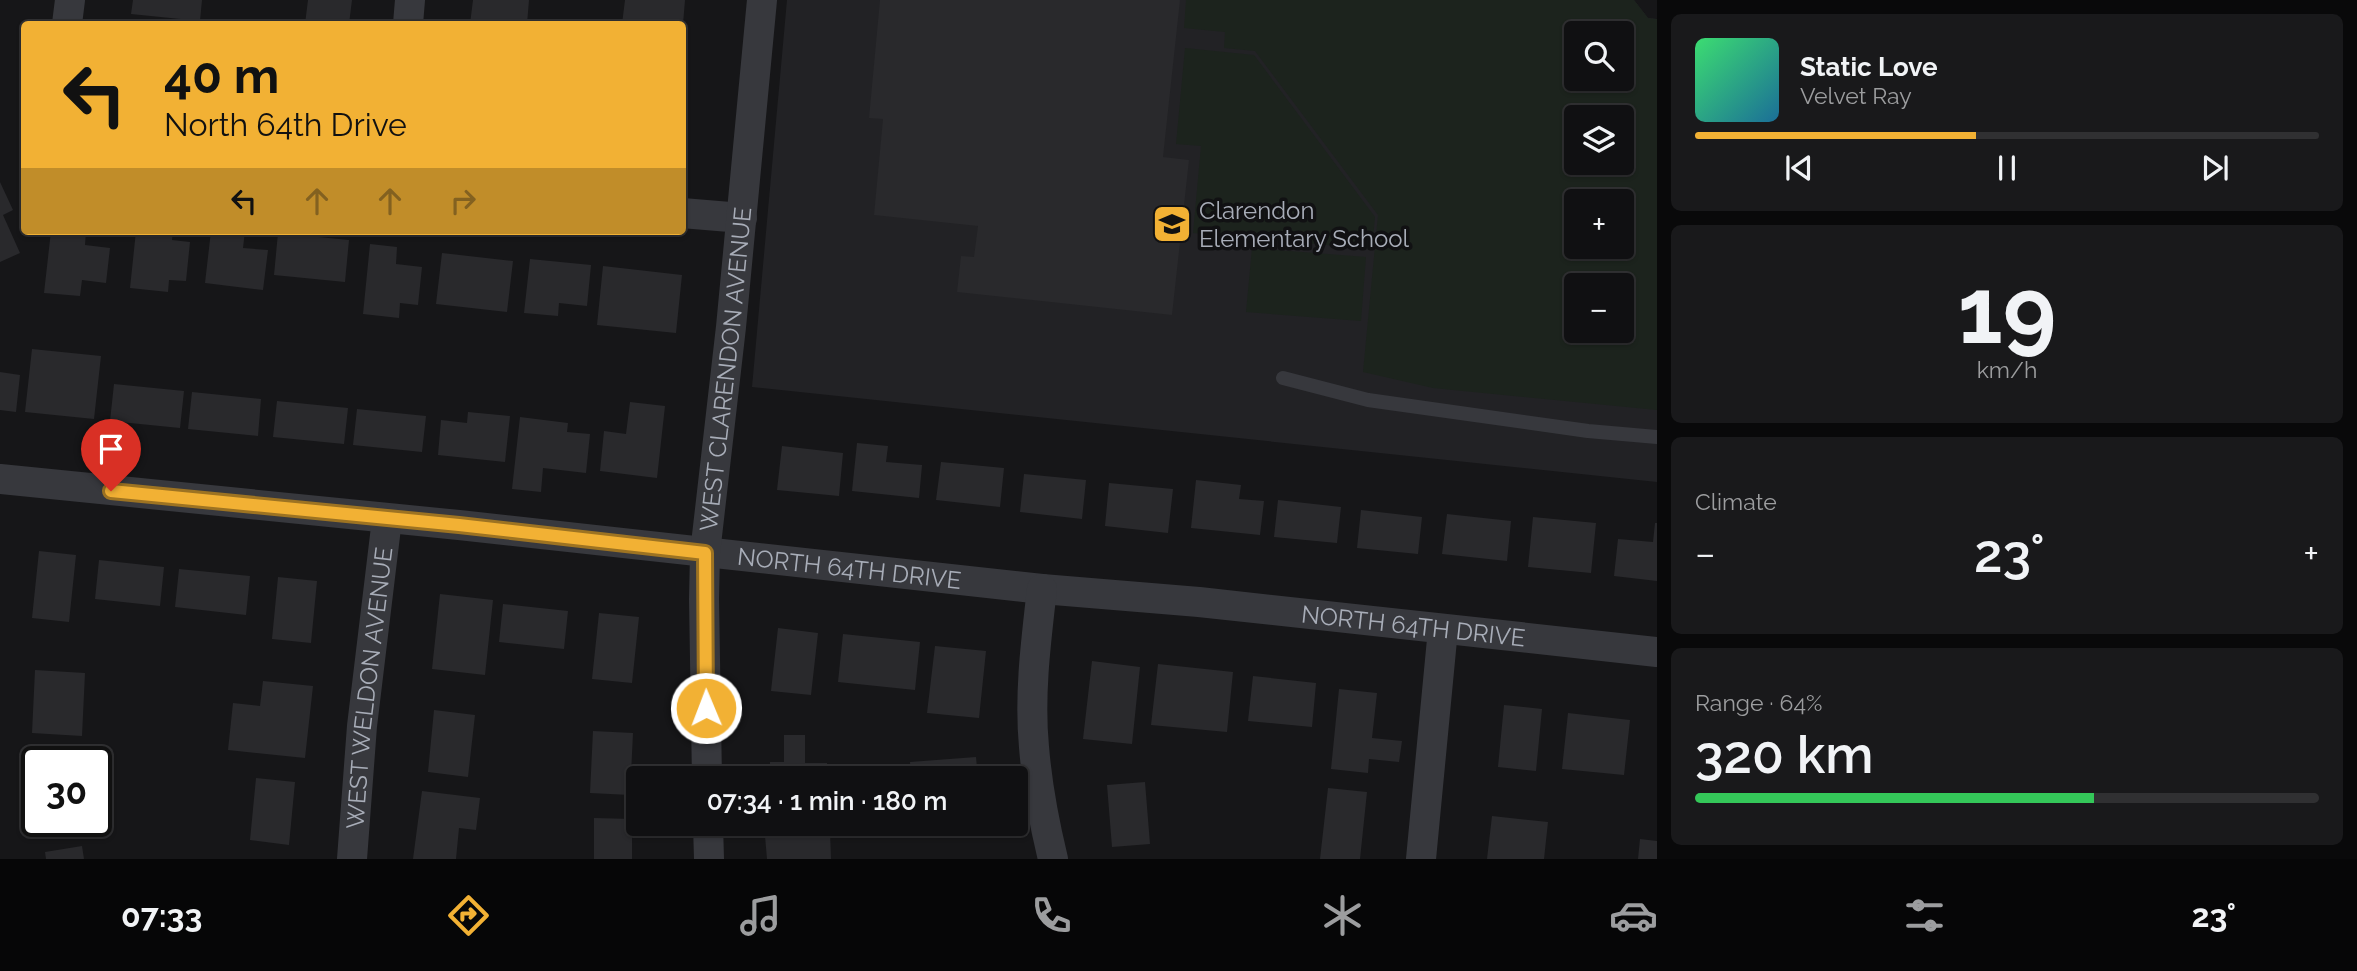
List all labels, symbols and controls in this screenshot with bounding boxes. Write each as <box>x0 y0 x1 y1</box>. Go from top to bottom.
map controls <box>1564 21 1634 343</box>
button: search <box>1564 21 1634 91</box>
text: 40 m <box>164 47 279 104</box>
icon: left <box>49 49 140 140</box>
text: Static Love <box>1800 52 1938 82</box>
text: Velvet Ray <box>1800 82 1912 109</box>
button: layers <box>1564 105 1634 175</box>
text: North 64th Drive <box>164 106 407 143</box>
icon: previous <box>1780 149 1818 187</box>
icon: pause <box>1988 149 2026 187</box>
icon: next <box>2196 149 2234 187</box>
icon: left <box>225 182 263 220</box>
icon: ahead <box>298 182 336 220</box>
icon: ahead <box>371 182 409 220</box>
icon: right <box>444 182 482 220</box>
button: + <box>1564 189 1634 259</box>
place label: Clarendon Elementary School <box>1199 196 1410 253</box>
school or university icon: Clarendon Elementary School <box>1151 203 1193 245</box>
street label: WEST CLARENDON AVENUE <box>693 206 757 533</box>
text: 19 <box>1958 257 2056 364</box>
button: − <box>1564 273 1634 343</box>
text: km/h <box>1977 356 2037 383</box>
pin <box>81 419 141 491</box>
icon: arrive <box>92 430 130 468</box>
text: Climate <box>1695 488 1777 515</box>
text: 23° <box>1974 523 2045 584</box>
text: − <box>1695 531 1715 576</box>
text: + <box>2303 531 2319 576</box>
street label: NORTH 64TH DRIVE <box>736 541 963 595</box>
street label: WEST WELDON AVENUE <box>340 545 398 830</box>
street label: NORTH 64TH DRIVE <box>1300 599 1527 652</box>
position arrow <box>669 671 743 745</box>
text: Range · 64% <box>1695 689 1822 716</box>
text: 320 km <box>1695 724 1874 785</box>
speed limit sign: 30 <box>21 746 112 837</box>
text: 07:34 · 1 min · 180 m <box>707 786 947 816</box>
icon: directions <box>444 891 493 940</box>
icon: music <box>736 891 785 940</box>
icon: phone <box>1027 891 1076 940</box>
icon: climate <box>1318 891 1367 940</box>
icon: car <box>1609 891 1658 940</box>
icon: filters <box>1900 891 1949 940</box>
text: 07:33 <box>121 897 202 934</box>
text: 23° <box>2191 897 2236 934</box>

